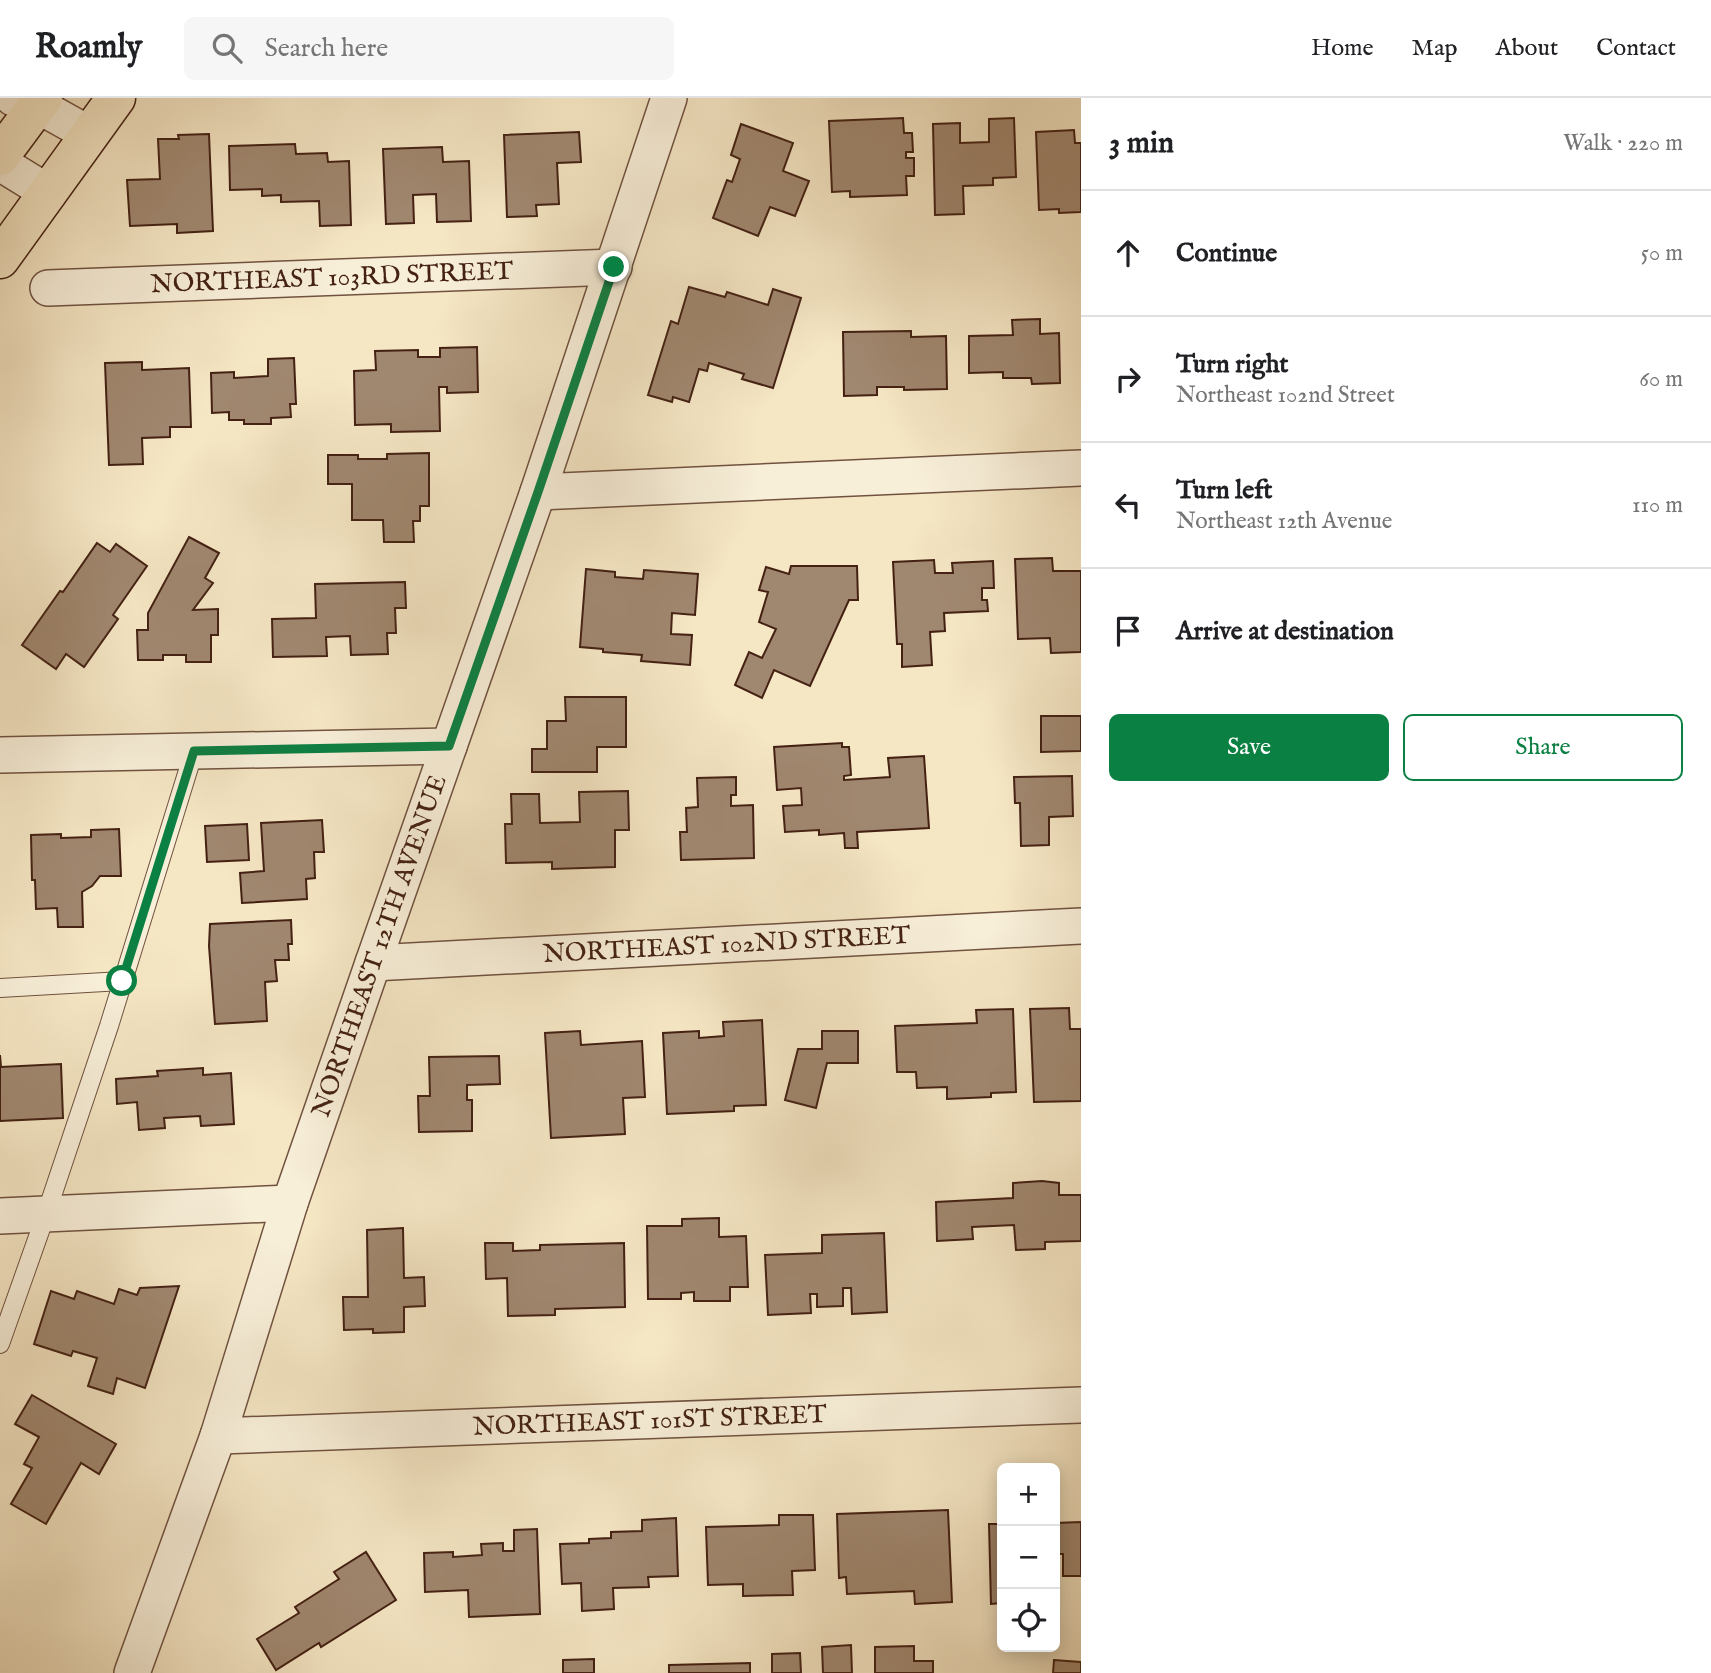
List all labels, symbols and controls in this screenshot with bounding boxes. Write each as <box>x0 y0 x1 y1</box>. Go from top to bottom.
search box <box>184 17 674 80</box>
text: Roamly <box>35 27 142 69</box>
icon: search <box>208 29 246 67</box>
text: Search here <box>264 32 388 65</box>
text: Home <box>1311 33 1374 64</box>
text: Map <box>1412 33 1458 64</box>
text: About <box>1496 33 1558 64</box>
text: Contact <box>1596 33 1676 64</box>
text: 3 min <box>1109 125 1174 163</box>
text: Walk · 220 m <box>1563 129 1683 158</box>
icon: ahead <box>1109 234 1147 272</box>
text: Continue <box>1176 237 1277 270</box>
text: 50 m <box>1641 239 1683 268</box>
route end <box>598 251 629 282</box>
street label: NORTHEAST 103RD STREET <box>150 254 514 301</box>
text: Turn right <box>1176 348 1289 381</box>
icon: right <box>1109 360 1147 398</box>
text: 60 m <box>1639 365 1683 394</box>
text: Northeast 102nd Street <box>1176 381 1395 410</box>
text: Turn left <box>1176 474 1273 507</box>
icon: left <box>1109 486 1147 524</box>
text: 110 m <box>1632 491 1683 520</box>
text: Northeast 12th Avenue <box>1176 507 1392 536</box>
icon: arrive <box>1109 612 1147 650</box>
text: Arrive at destination <box>1176 615 1394 648</box>
button: Save <box>1109 714 1389 781</box>
button: Share <box>1403 714 1683 781</box>
street label: NORTHEAST 12TH AVENUE <box>304 770 454 1122</box>
street label: NORTHEAST 102ND STREET <box>542 918 911 971</box>
route start <box>106 965 137 996</box>
street label: NORTHEAST 101ST STREET <box>472 1398 827 1443</box>
map controls <box>997 1463 1060 1652</box>
button: + <box>997 1463 1060 1526</box>
button: − <box>997 1526 1060 1589</box>
button: locate <box>997 1589 1060 1652</box>

